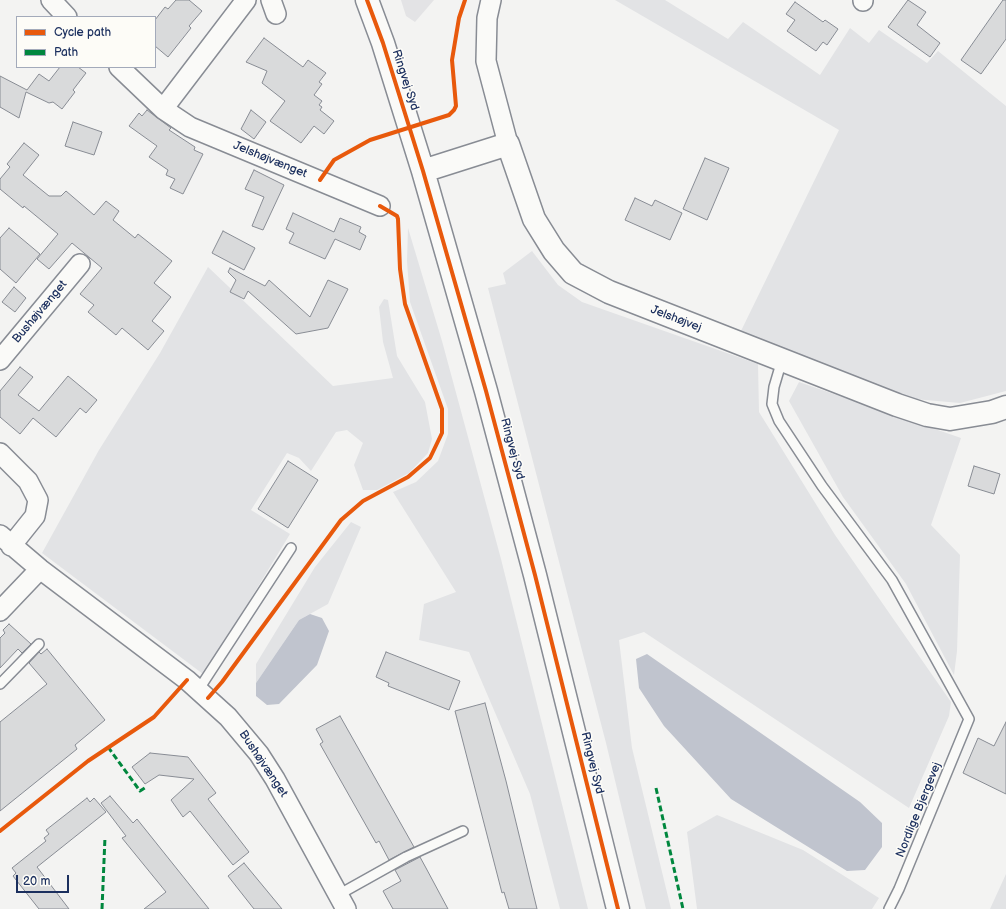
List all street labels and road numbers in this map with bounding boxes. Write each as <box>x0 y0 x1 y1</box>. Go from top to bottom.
street label: Ringvej Syd <box>388 48 422 112</box>
street label: Jelshøjvænget <box>231 139 309 181</box>
street label: Bushøjvænget <box>10 278 70 346</box>
street label: Jelshøjvej <box>649 303 703 335</box>
street label: Ringvej Syd <box>497 417 527 481</box>
street label: Bushøjvænget <box>235 728 291 800</box>
street label: Ringvej Syd <box>577 731 607 795</box>
street label: Nordlige Bjergevej <box>893 760 945 860</box>

